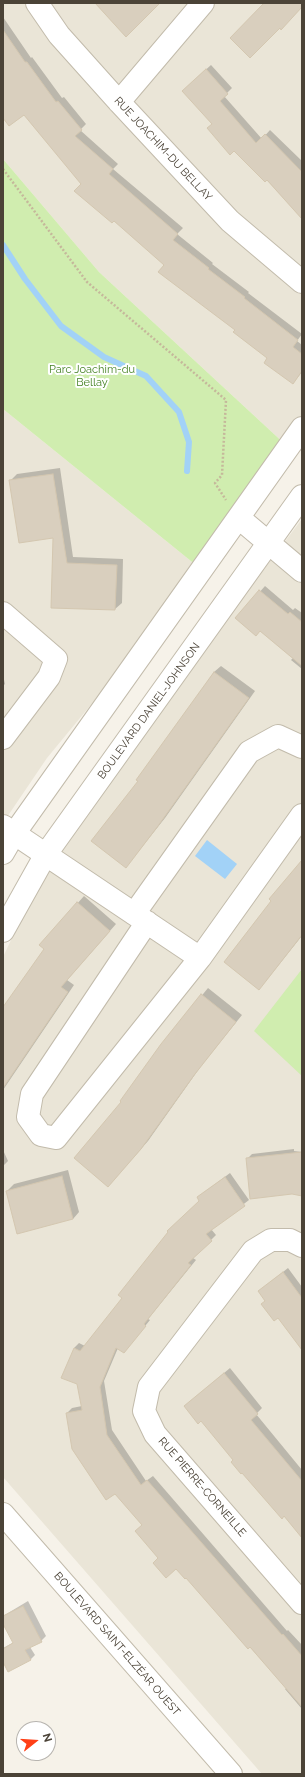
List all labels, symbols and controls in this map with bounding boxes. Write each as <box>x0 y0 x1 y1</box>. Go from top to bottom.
street label: RUE JOACHIM-DU BELLAY <box>111 94 215 204</box>
park label: Parc Joachim-du Bellay <box>49 363 135 389</box>
street label: BOULEVARD DANIEL-JOHNSON <box>95 640 203 782</box>
street label: RUE PIERRE-CORNEILLE <box>155 1435 249 1539</box>
street label: BOULEVARD SAINT-ELZÉAR OUEST <box>51 1570 183 1718</box>
north arrow <box>16 1721 56 1761</box>
text: N <box>40 1732 54 1744</box>

